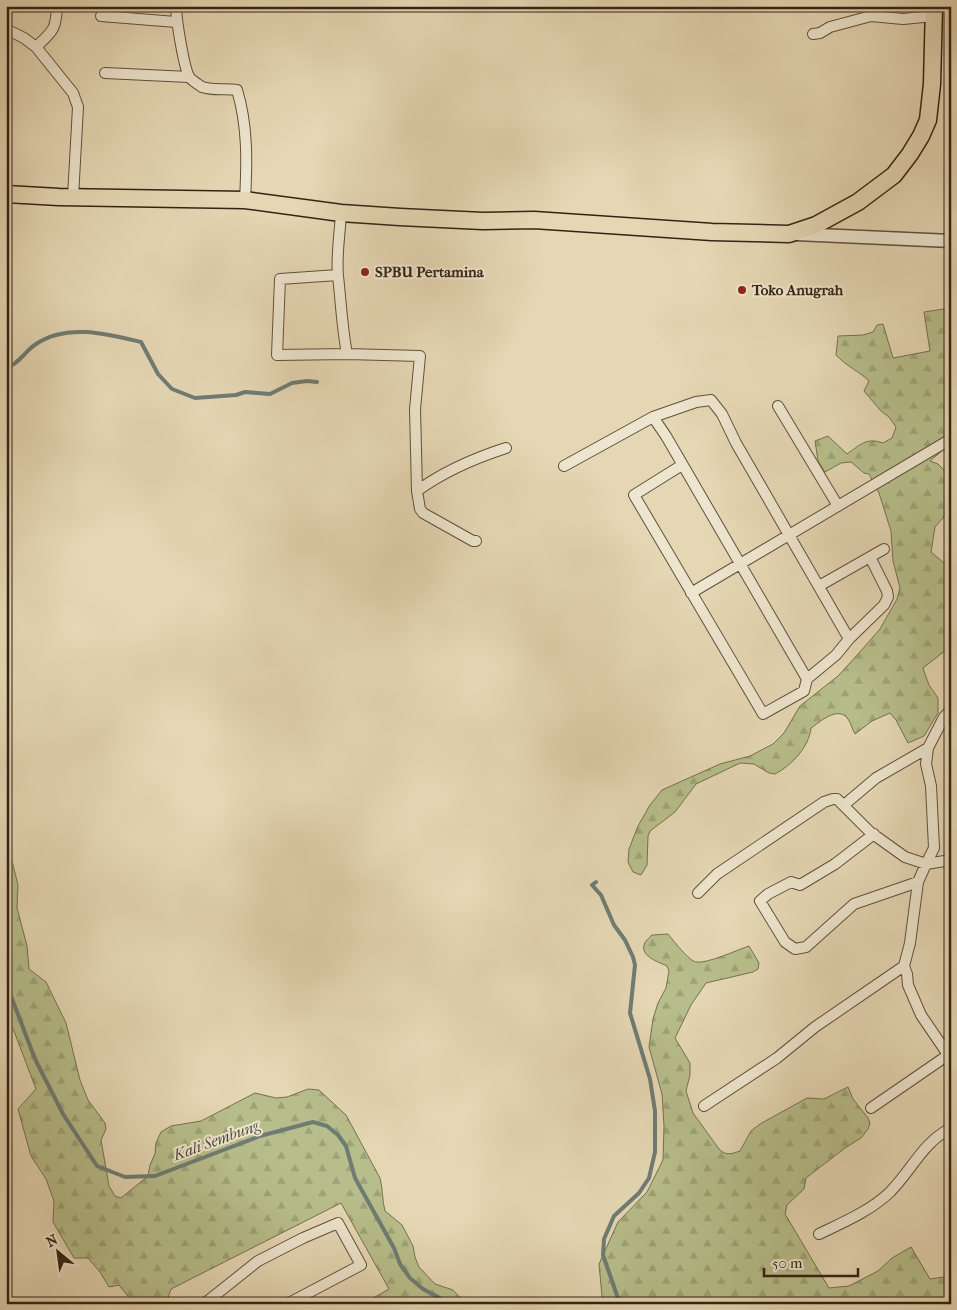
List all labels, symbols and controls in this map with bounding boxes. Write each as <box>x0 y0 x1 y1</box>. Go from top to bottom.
place label: SPBU Pertamina <box>375 263 485 281</box>
marker: SPBU Pertamina <box>359 266 371 278</box>
place label: Toko Anugrah <box>751 281 844 299</box>
marker: Toko Anugrah <box>736 284 748 296</box>
water label: Kali Sembung <box>169 1115 262 1165</box>
north arrow <box>32 1228 82 1278</box>
text: N <box>43 1231 61 1251</box>
scale bar <box>764 1245 858 1277</box>
text: 50 m <box>772 1254 803 1272</box>

